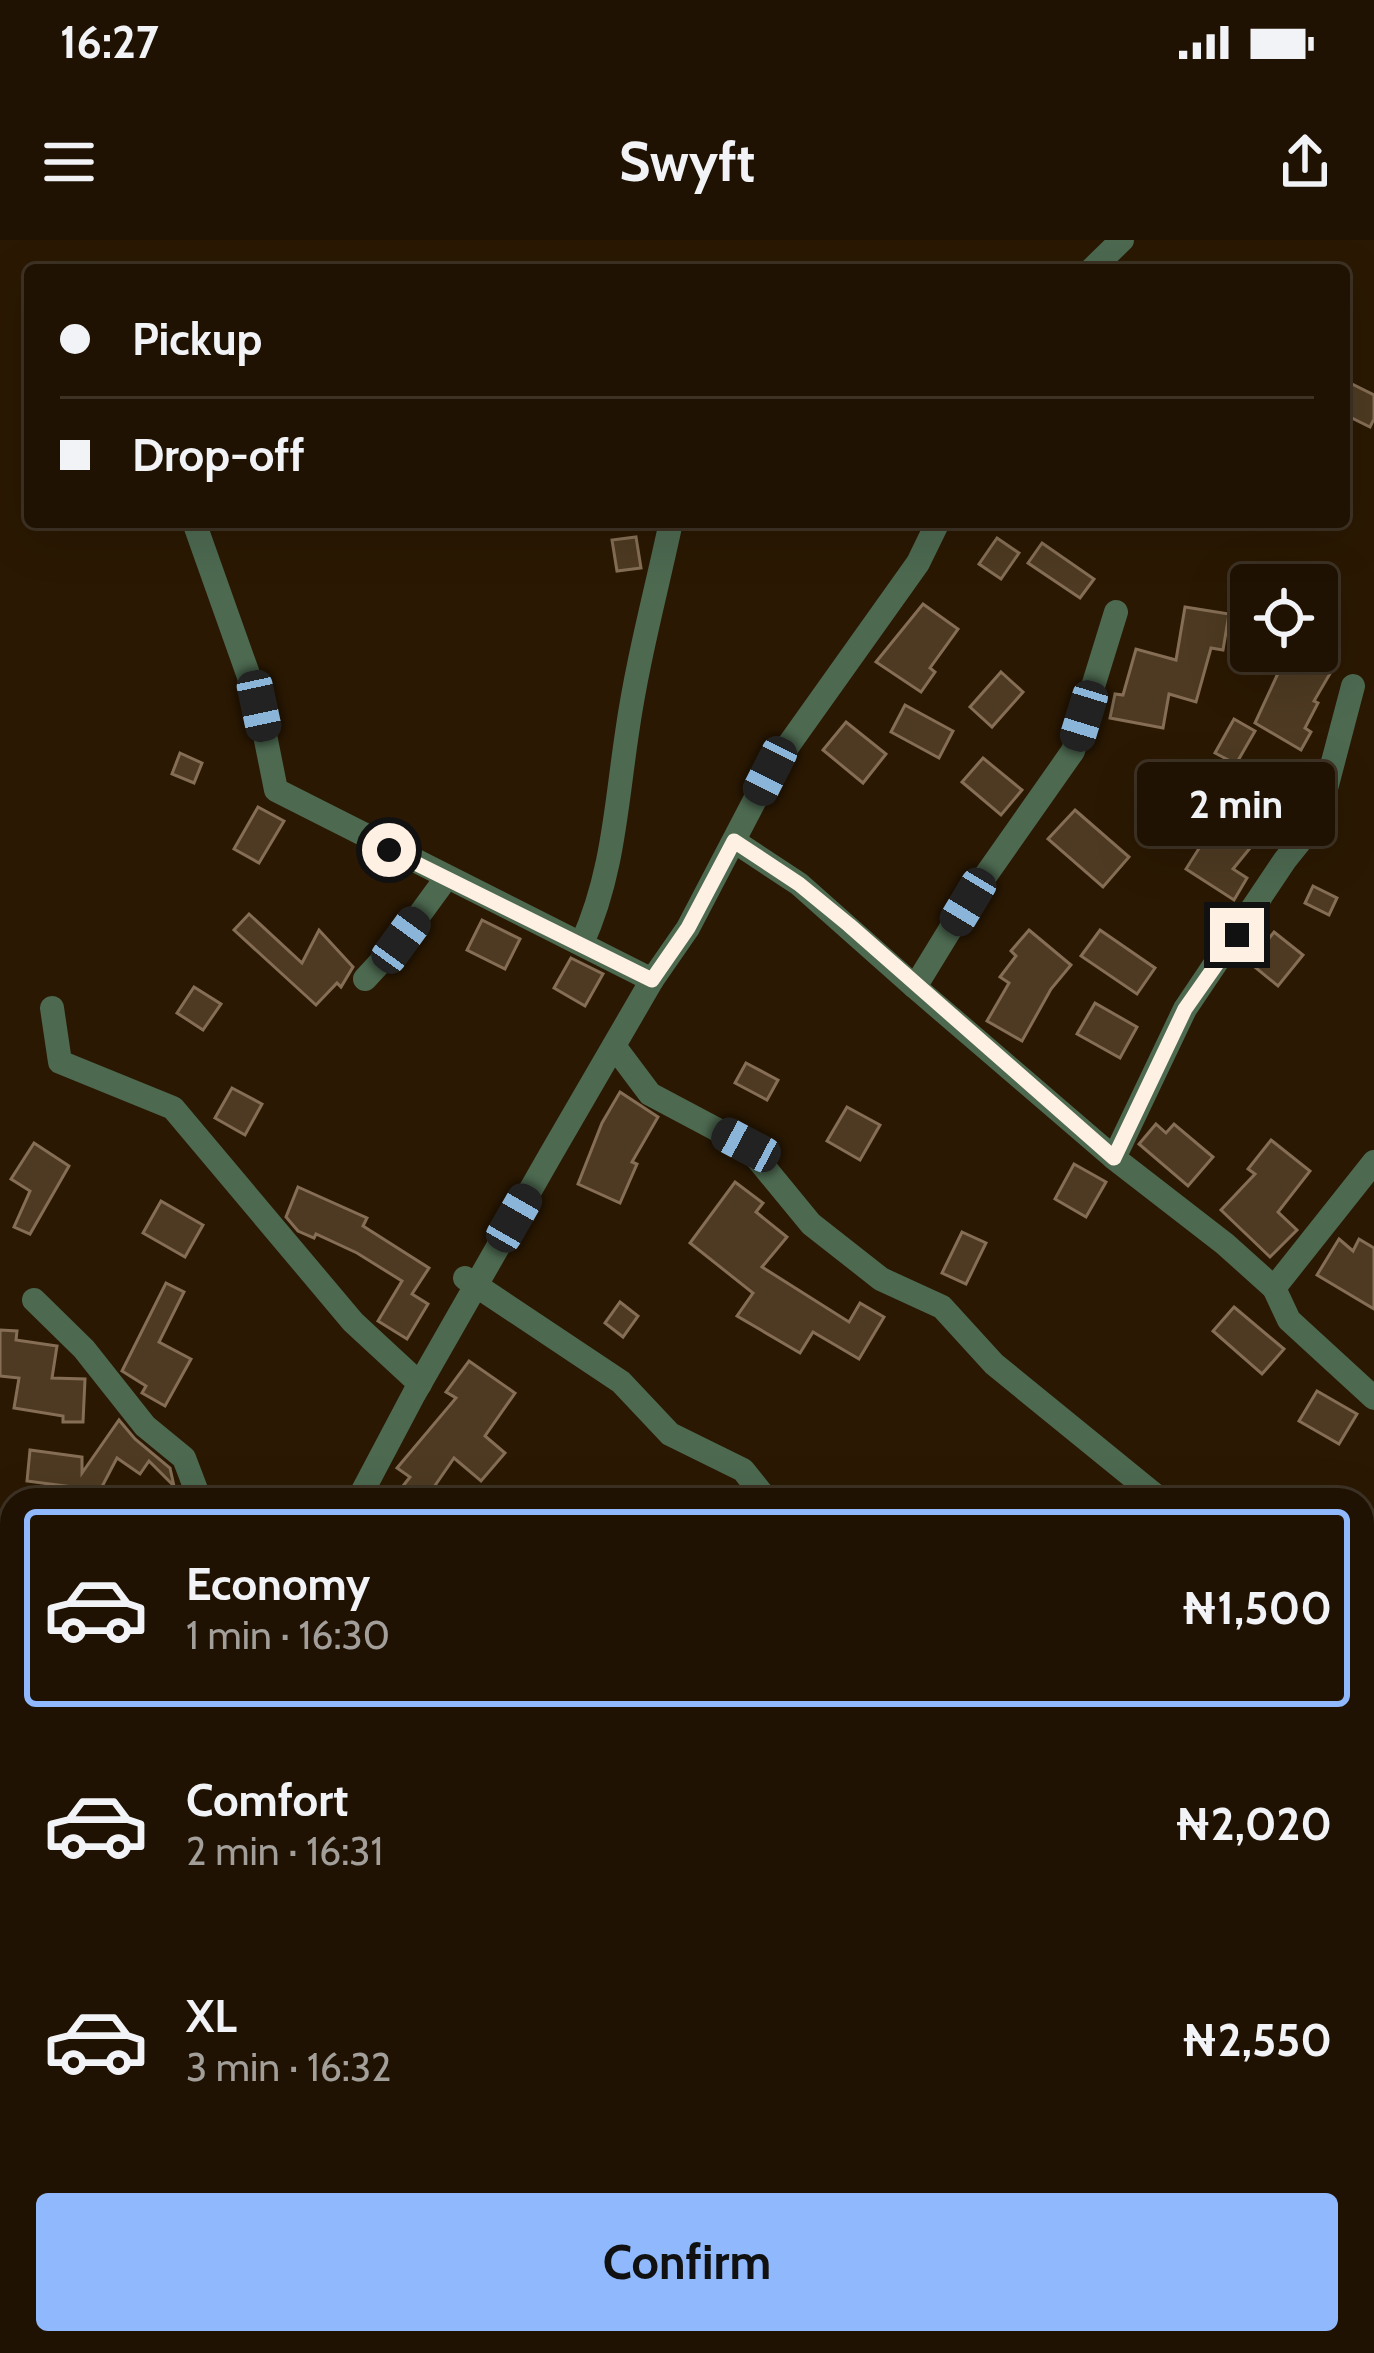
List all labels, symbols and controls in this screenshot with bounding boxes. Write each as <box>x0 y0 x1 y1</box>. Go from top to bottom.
text: 16:27 <box>60 15 159 69</box>
icon: menu <box>36 129 102 195</box>
text: Swyft <box>619 129 755 195</box>
icon: share <box>1272 129 1338 195</box>
text: Pickup <box>132 312 262 366</box>
text: Drop-off <box>132 428 305 482</box>
map controls <box>1230 564 1338 672</box>
button: locate <box>1230 564 1338 672</box>
car <box>234 667 284 745</box>
car <box>1056 676 1112 756</box>
car <box>738 731 802 811</box>
callout: 2 min <box>1138 761 1336 845</box>
text: 2 min <box>1189 780 1283 828</box>
route start <box>362 823 416 877</box>
car <box>934 862 1002 942</box>
car <box>365 900 437 980</box>
route end <box>1210 908 1264 962</box>
car <box>706 1112 786 1178</box>
car <box>480 1178 548 1258</box>
icon: car <box>42 1554 150 1662</box>
text: Economy <box>186 1557 370 1611</box>
text: ₦1,500 <box>1181 1581 1332 1635</box>
text: 1 min · 16:30 <box>186 1611 390 1659</box>
icon: car <box>42 1770 150 1878</box>
text: Comfort <box>186 1773 349 1827</box>
text: ₦2,020 <box>1174 1797 1332 1851</box>
text: 2 min · 16:31 <box>186 1827 383 1875</box>
icon: car <box>42 1986 150 2094</box>
text: XL <box>186 1989 237 2043</box>
text: ₦2,550 <box>1181 2013 1332 2067</box>
text: 3 min · 16:32 <box>186 2043 392 2091</box>
button: Confirm <box>36 2193 1338 2331</box>

